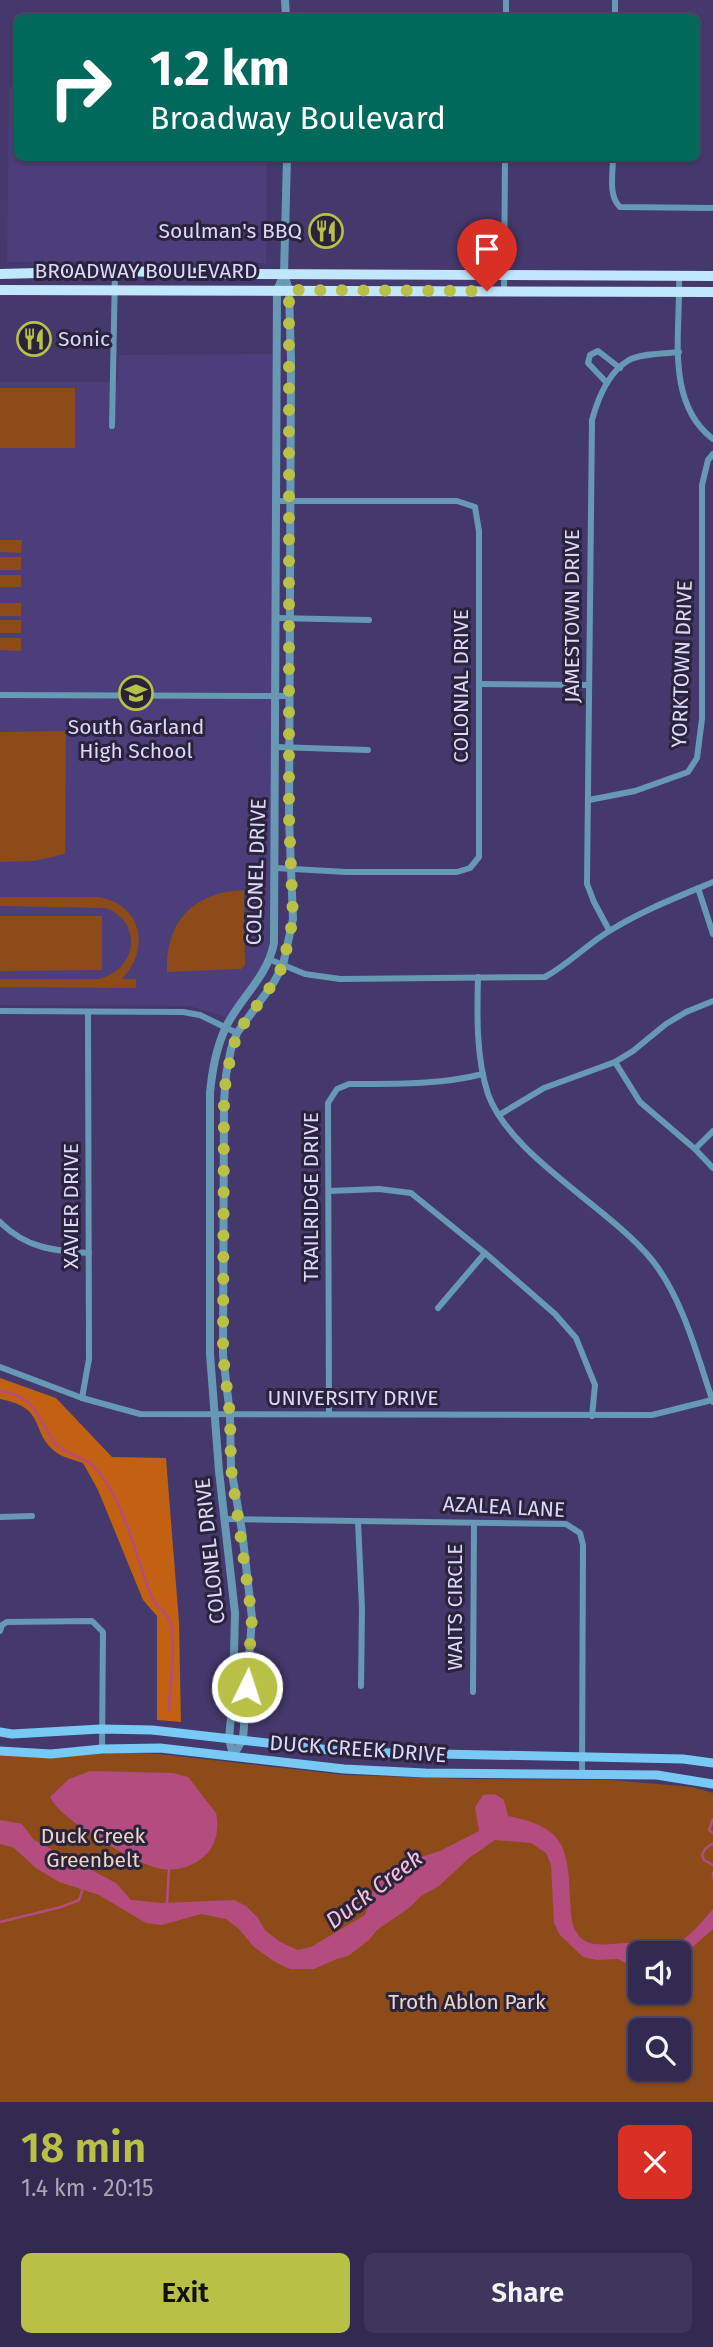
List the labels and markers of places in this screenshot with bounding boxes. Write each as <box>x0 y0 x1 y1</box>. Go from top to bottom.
restaurant icon: Soulman's BBQ <box>307 212 345 250</box>
place label: Soulman's BBQ <box>159 218 302 244</box>
pin <box>457 219 517 291</box>
restaurant icon: Sonic <box>15 320 53 358</box>
place label: Sonic <box>58 326 110 352</box>
school or university icon: South Garland High School <box>117 674 155 712</box>
place label: South Garland High School <box>68 714 204 764</box>

